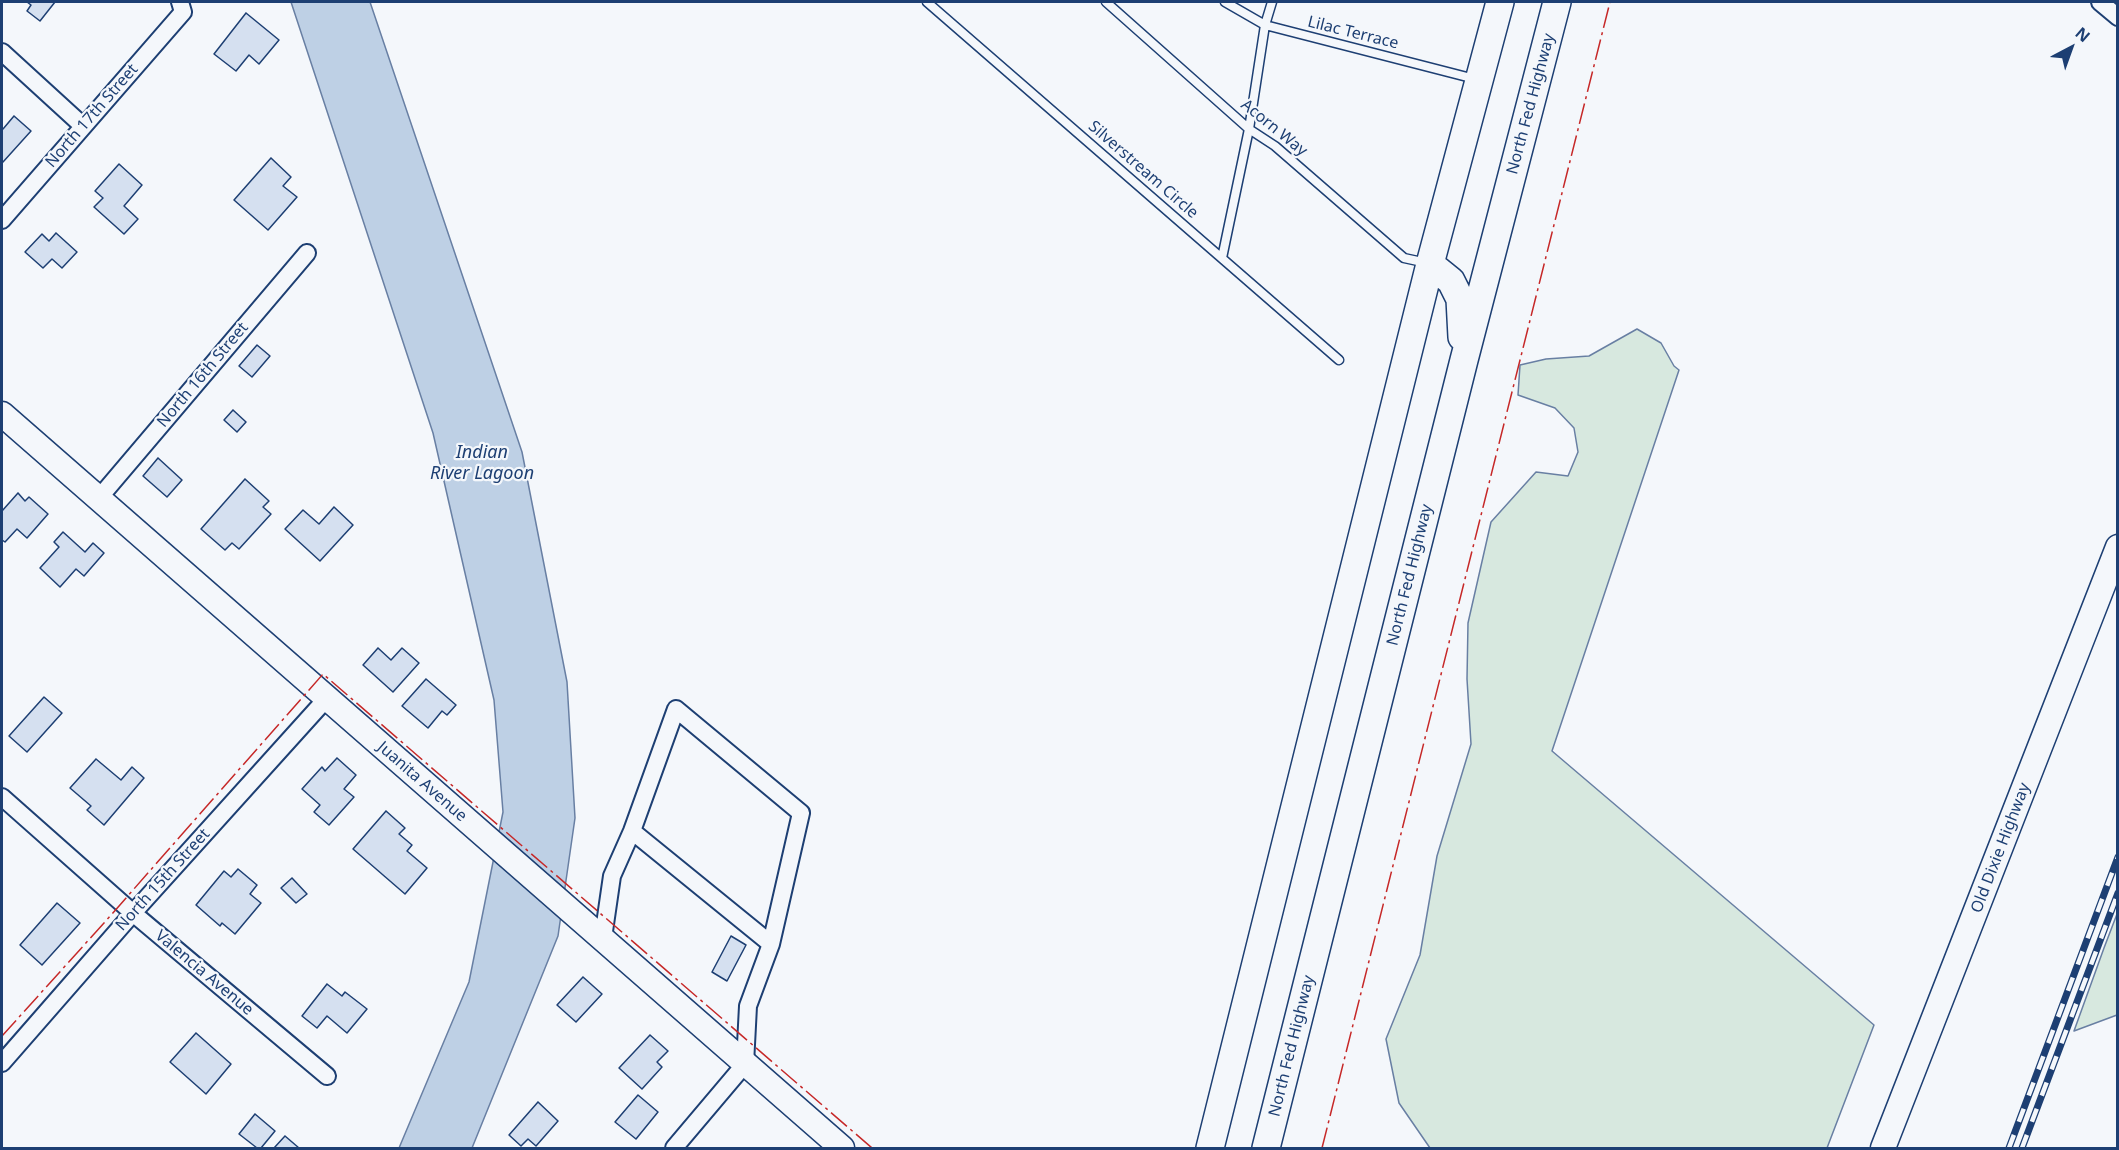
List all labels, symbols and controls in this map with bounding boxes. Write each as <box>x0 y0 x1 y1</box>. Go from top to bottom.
street label: Lilac Terrace <box>1306 12 1400 54</box>
north arrow <box>2041 18 2101 78</box>
text: N <box>2071 22 2095 47</box>
street label: North Fed Highway <box>1503 31 1559 177</box>
street label: North 17th Street <box>42 60 142 172</box>
street label: Acorn Way <box>1237 95 1311 161</box>
street label: Silverstream Circle <box>1084 117 1202 223</box>
street label: North 16th Street <box>154 319 252 431</box>
water label: Indian River Lagoon <box>430 442 534 484</box>
street label: North Fed Highway <box>1383 502 1437 648</box>
street label: Juanita Avenue <box>373 738 471 826</box>
street label: Old Dixie Highway <box>1967 780 2035 916</box>
street label: North 15th Street <box>112 825 214 935</box>
street label: Valencia Avenue <box>151 926 257 1020</box>
street label: North Fed Highway <box>1265 973 1319 1119</box>

